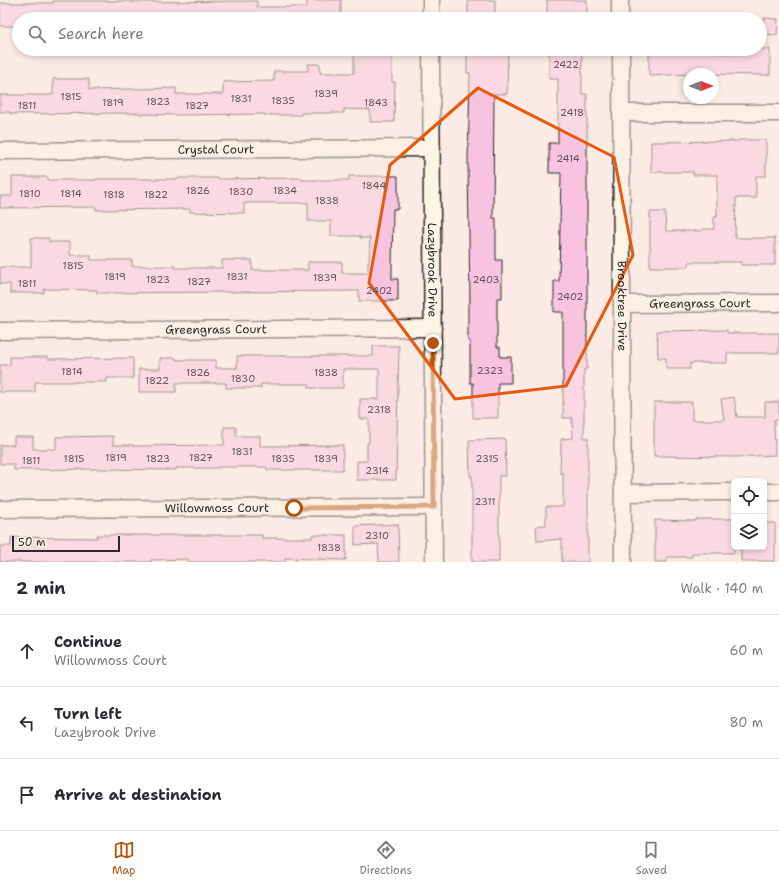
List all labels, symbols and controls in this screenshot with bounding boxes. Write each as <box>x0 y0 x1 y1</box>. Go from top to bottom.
search box <box>12 12 767 56</box>
icon: search <box>26 23 48 45</box>
text: Search here <box>58 24 144 44</box>
house number: 2422 <box>553 58 579 71</box>
north arrow <box>683 68 719 104</box>
house number: 1839 <box>314 87 338 100</box>
house number: 1815 <box>61 90 81 103</box>
house number: 1831 <box>230 92 252 105</box>
house number: 1835 <box>271 94 295 107</box>
house number: 1823 <box>146 95 170 108</box>
house number: 1819 <box>102 96 124 109</box>
house number: 1843 <box>364 96 388 109</box>
house number: 1811 <box>18 99 36 112</box>
house number: 1827 <box>185 99 209 112</box>
house number: 2418 <box>560 106 584 119</box>
street label: Crystal Court <box>178 141 254 158</box>
house number: 2414 <box>556 152 580 165</box>
house number: 1844 <box>362 179 386 192</box>
house number: 1826 <box>186 184 210 197</box>
house number: 1834 <box>273 184 297 197</box>
house number: 1830 <box>229 185 253 198</box>
house number: 1810 <box>19 187 41 200</box>
house number: 1814 <box>60 187 82 200</box>
house number: 1818 <box>103 188 125 201</box>
house number: 1822 <box>144 188 168 201</box>
house number: 1838 <box>315 194 339 207</box>
street label: Lazybrook Drive <box>424 223 441 318</box>
house number: 1815 <box>63 259 83 272</box>
street label: Brooktree Drive <box>614 261 630 351</box>
house number: 1819 <box>104 270 126 283</box>
house number: 1831 <box>226 270 248 283</box>
house number: 1839 <box>313 271 337 284</box>
house number: 1823 <box>146 273 170 286</box>
house number: 2403 <box>473 273 499 286</box>
house number: 1827 <box>187 275 211 288</box>
house number: 1811 <box>18 277 36 290</box>
house number: 2402 <box>366 284 392 297</box>
house number: 2402 <box>557 290 583 303</box>
street label: Greengrass Court <box>649 295 751 312</box>
street label: Greengrass Court <box>165 321 267 338</box>
route end <box>424 334 442 352</box>
house number: 2323 <box>477 364 503 377</box>
house number: 1814 <box>61 365 83 378</box>
house number: 1826 <box>186 366 210 379</box>
house number: 1838 <box>314 366 338 379</box>
house number: 1830 <box>231 372 255 385</box>
house number: 1822 <box>145 374 169 387</box>
house number: 2318 <box>367 403 391 416</box>
house number: 1831 <box>231 445 253 458</box>
house number: 1819 <box>105 451 127 464</box>
house number: 1827 <box>189 451 213 464</box>
house number: 1815 <box>64 452 84 465</box>
house number: 1823 <box>146 452 170 465</box>
house number: 1835 <box>271 452 295 465</box>
house number: 1839 <box>314 452 338 465</box>
house number: 2315 <box>475 452 499 465</box>
house number: 1811 <box>22 454 40 467</box>
house number: 2314 <box>365 464 389 477</box>
map controls <box>731 478 767 550</box>
button: locate <box>731 478 767 514</box>
house number: 2311 <box>475 495 495 508</box>
route start <box>285 499 303 517</box>
street label: Willowmoss Court <box>165 500 269 516</box>
button: layers <box>731 514 767 550</box>
house number: 2310 <box>365 529 389 542</box>
scale bar <box>12 534 120 553</box>
text: 50 m <box>18 535 46 550</box>
house number: 1838 <box>317 541 341 554</box>
text: 2 min <box>16 577 66 599</box>
text: Walk · 140 m <box>680 580 763 597</box>
text: Continue <box>54 632 122 652</box>
icon: ahead <box>16 640 38 662</box>
text: 60 m <box>730 642 763 659</box>
text: Willowmoss Court <box>54 652 167 669</box>
text: Turn left <box>54 704 122 724</box>
icon: left <box>16 712 38 734</box>
text: 80 m <box>729 714 763 731</box>
text: Lazybrook Drive <box>54 724 156 741</box>
icon: arrive <box>16 784 38 806</box>
text: Arrive at destination <box>54 785 222 805</box>
tab: Map <box>112 839 136 878</box>
tab: Directions <box>359 839 412 878</box>
tab: Saved <box>636 839 667 878</box>

